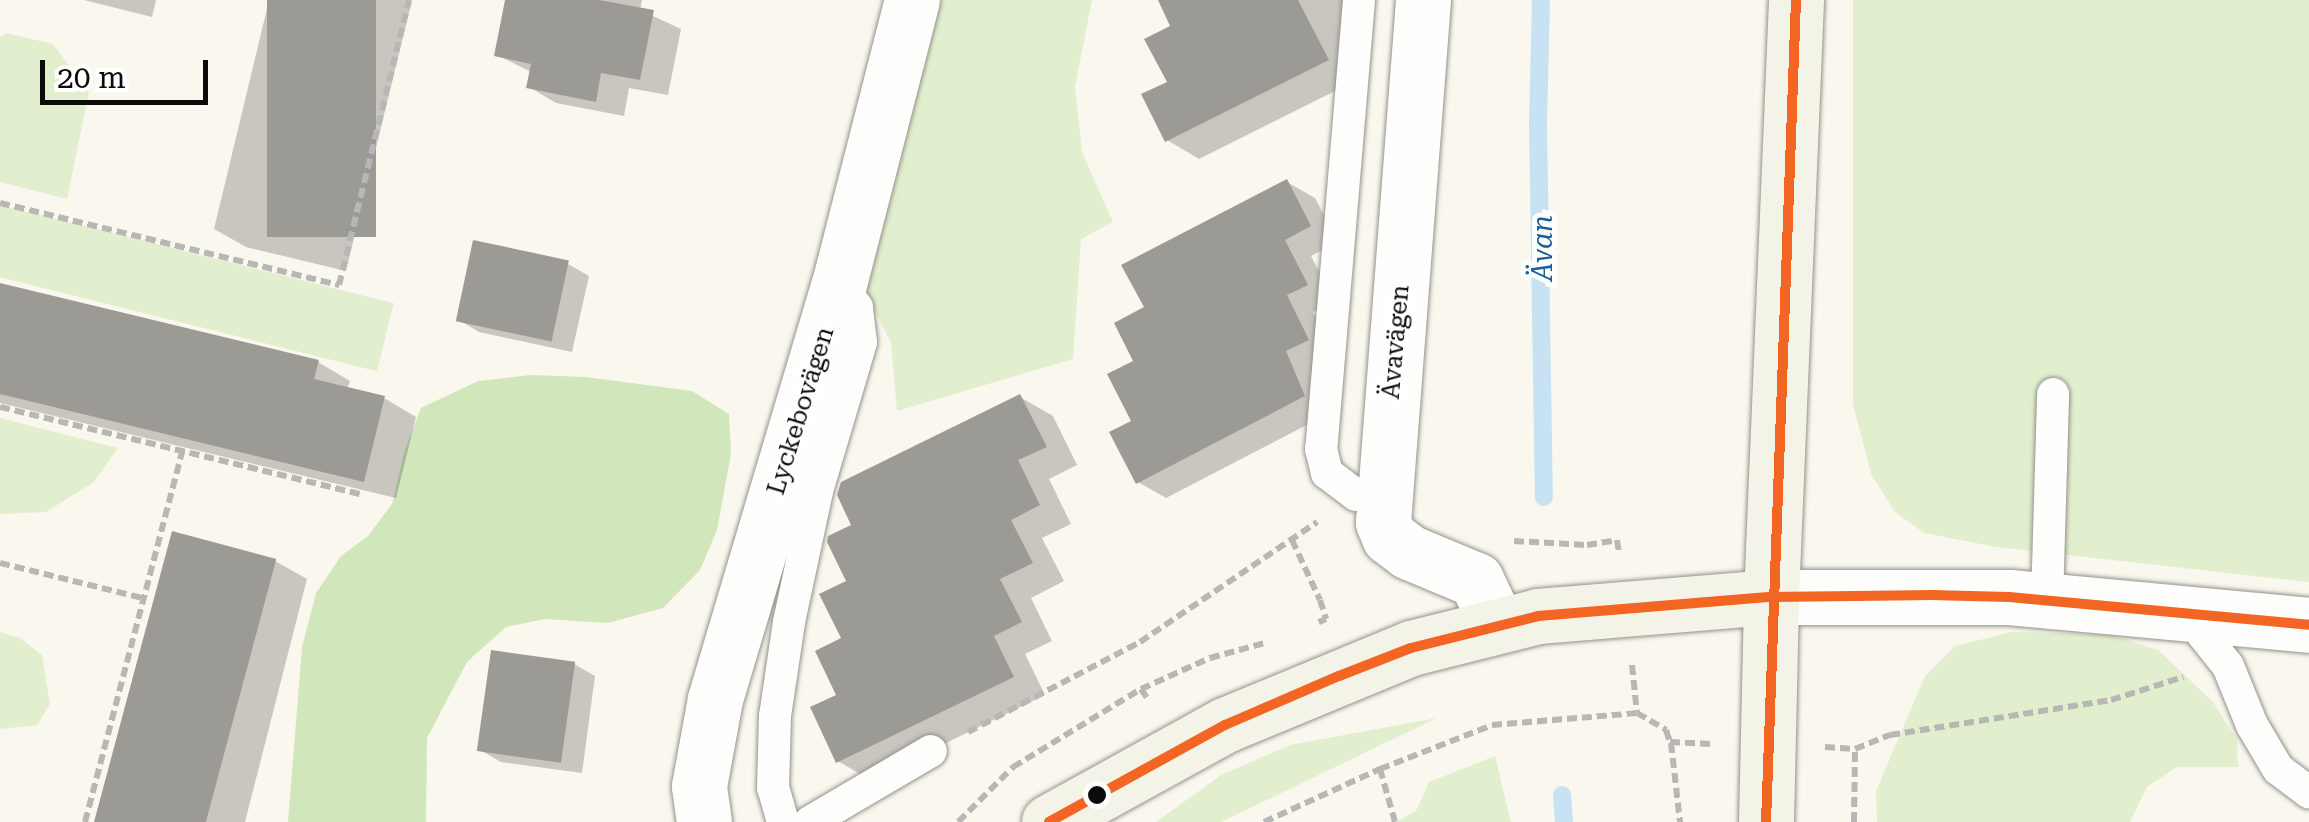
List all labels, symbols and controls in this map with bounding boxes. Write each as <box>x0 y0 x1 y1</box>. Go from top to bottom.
scale bar <box>45 40 212 102</box>
text: 20 m <box>57 60 126 95</box>
water label: Ävan <box>1526 215 1560 281</box>
street label: Ävavägen <box>1376 284 1416 400</box>
street label: Lyckebovägen <box>761 323 841 499</box>
unlabelled marker <box>1087 785 1107 805</box>

